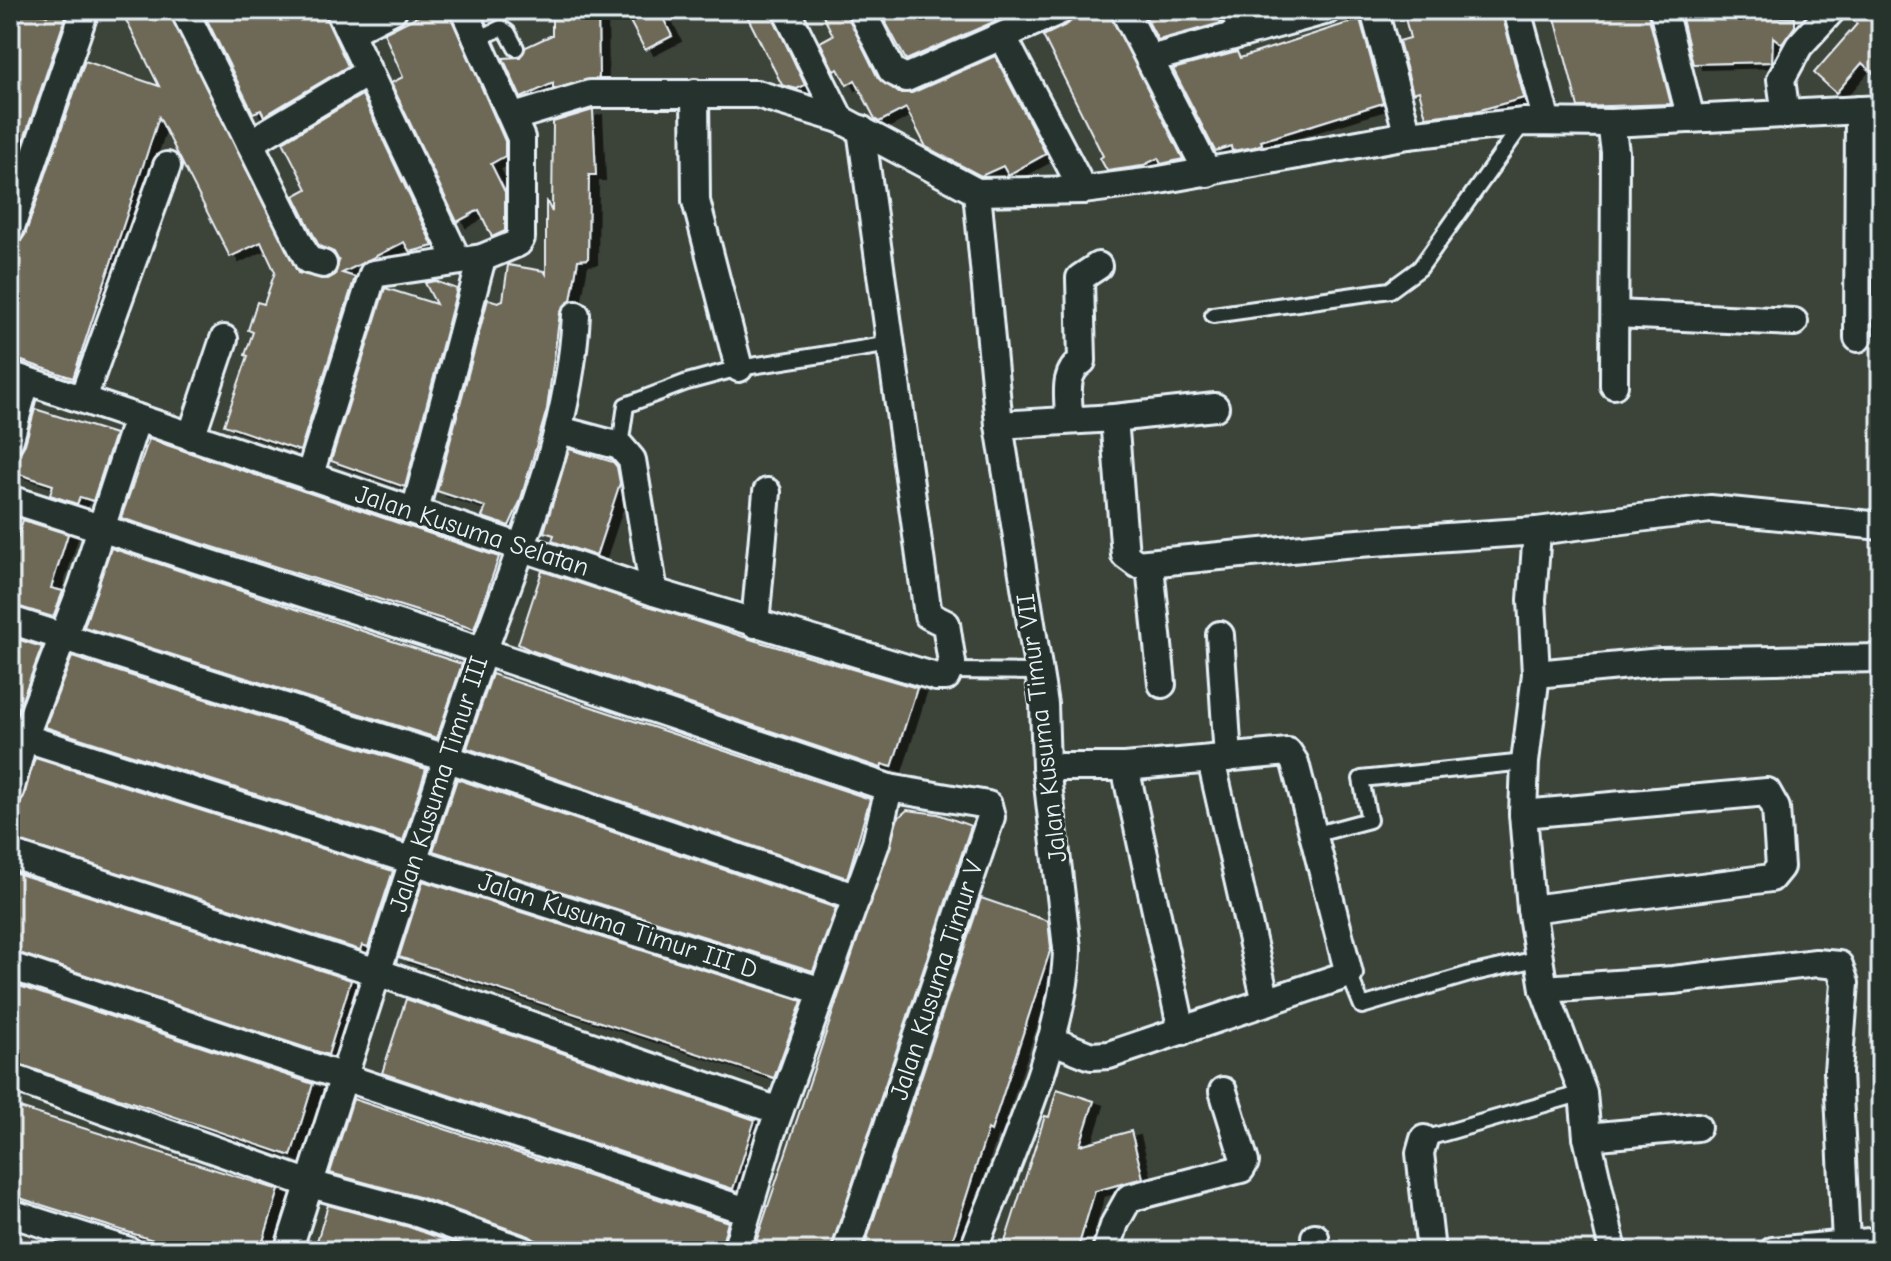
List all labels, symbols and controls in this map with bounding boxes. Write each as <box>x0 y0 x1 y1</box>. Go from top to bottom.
street label: Jalan Kusuma Selatan <box>351 479 593 583</box>
street label: Jalan Kusuma Timur VII <box>1011 592 1073 864</box>
street label: Jalan Kusuma Timur III <box>383 652 495 916</box>
street label: Jalan Kusuma Timur V <box>884 856 990 1104</box>
street label: Jalan Kusuma Timur III D <box>475 867 761 985</box>

